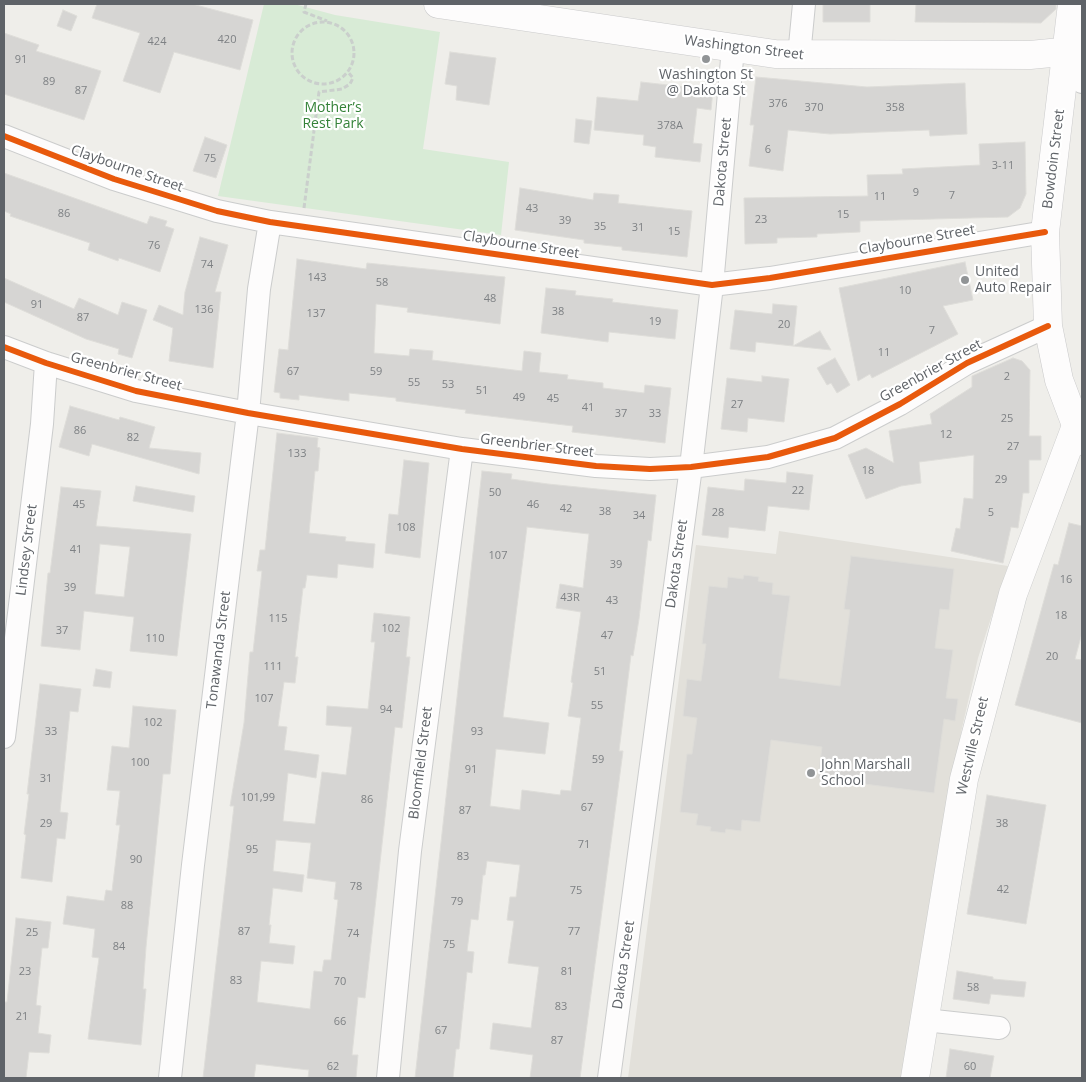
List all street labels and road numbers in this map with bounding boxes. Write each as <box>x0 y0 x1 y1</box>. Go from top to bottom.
street label: Washington Street <box>683 32 805 64</box>
street label: Bowdoin Street <box>1040 108 1068 210</box>
street label: Dakota Street <box>711 117 735 207</box>
street label: Claybourne Street <box>69 142 185 196</box>
street label: Claybourne Street <box>858 222 976 258</box>
street label: Claybourne Street <box>462 228 580 262</box>
street label: Greenbrier Street <box>877 336 985 406</box>
street label: Greenbrier Street <box>69 349 183 395</box>
street label: Greenbrier Street <box>479 431 595 461</box>
street label: Lindsey Street <box>13 503 41 597</box>
street label: Dakota Street <box>662 519 692 609</box>
street label: Tonawanda Street <box>203 590 235 710</box>
street label: Westville Street <box>953 695 993 797</box>
street label: Bloomfield Street <box>406 706 436 820</box>
street label: Dakota Street <box>609 920 639 1010</box>

